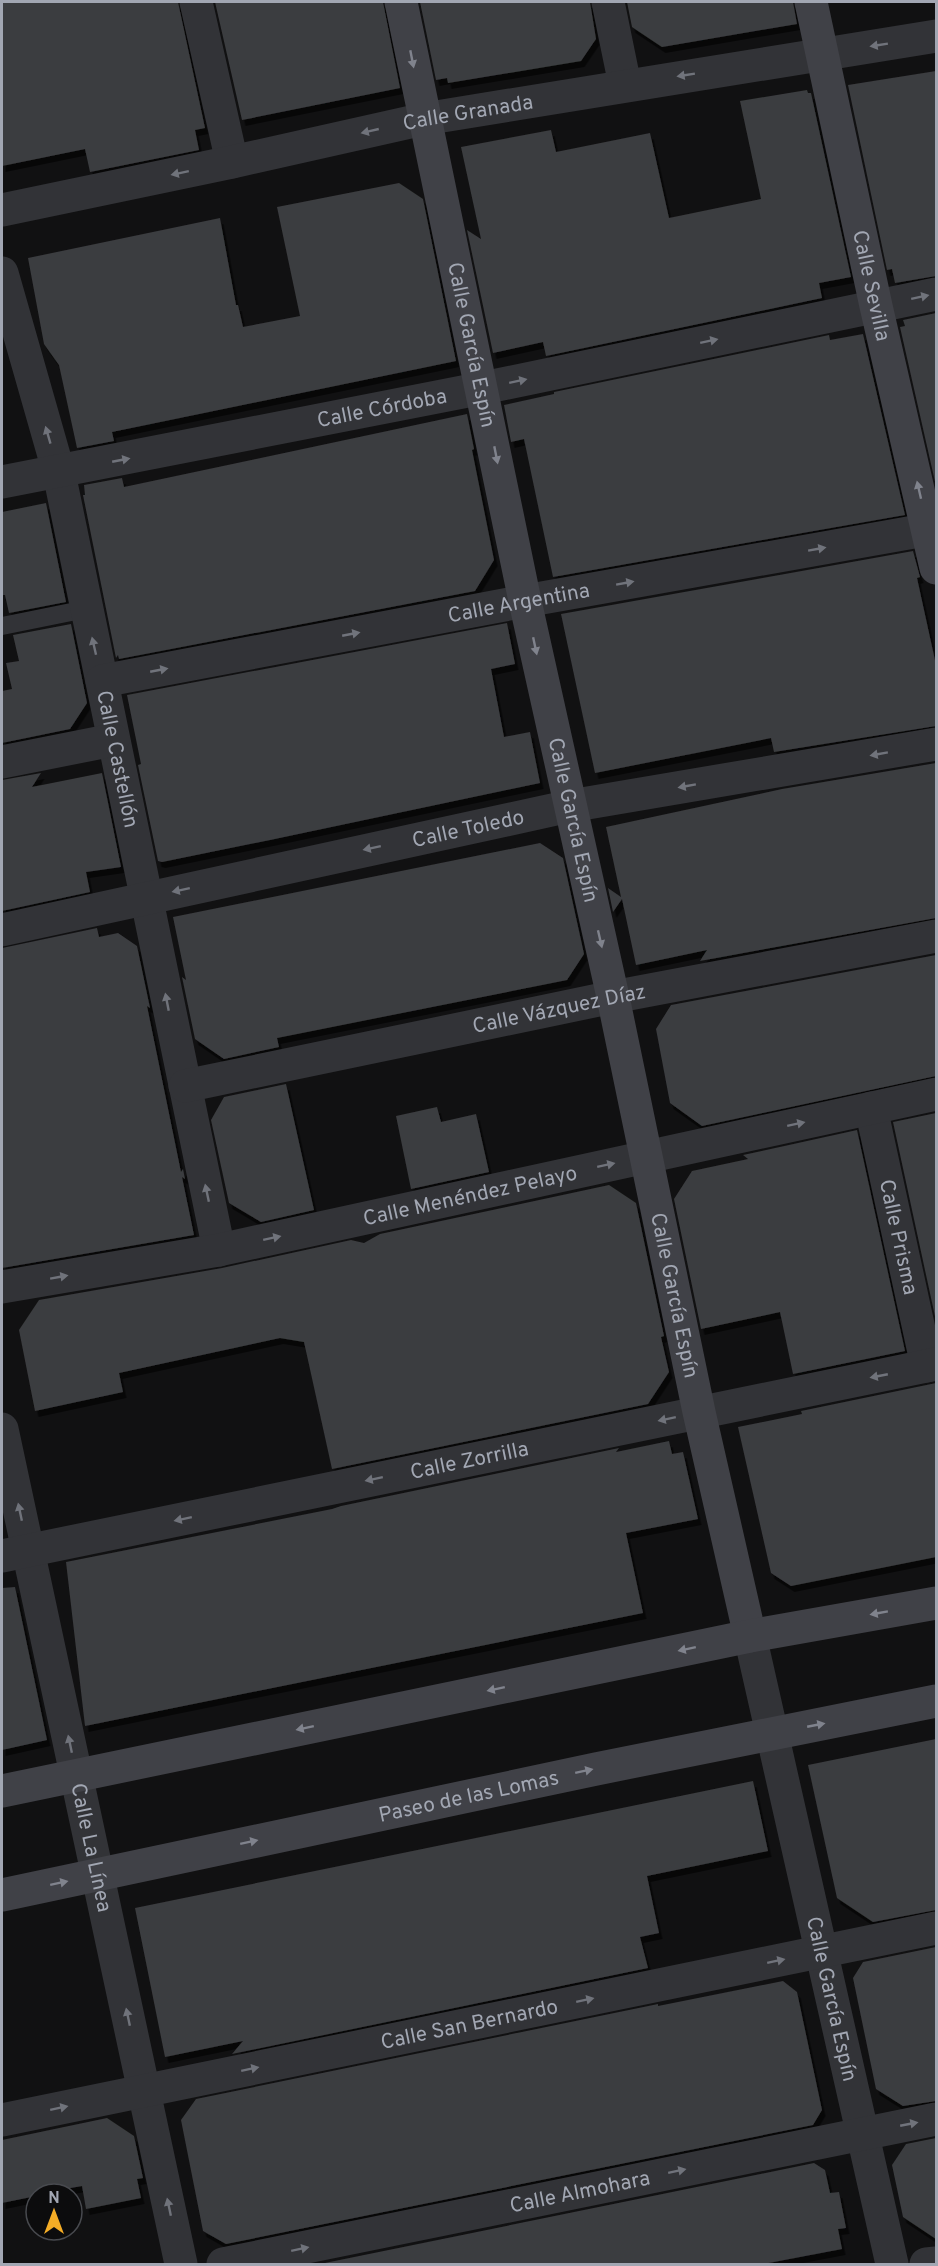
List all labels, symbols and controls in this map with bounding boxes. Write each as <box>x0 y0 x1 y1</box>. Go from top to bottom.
one-way arrow <box>869 40 888 49</box>
one-way arrow <box>408 50 417 69</box>
one-way arrow <box>676 71 695 80</box>
street label: Calle Granada <box>400 90 535 138</box>
one-way arrow <box>360 127 379 136</box>
one-way arrow <box>170 169 189 178</box>
street label: Calle Sevilla <box>845 228 896 344</box>
street label: Calle García Espín <box>440 260 501 430</box>
one-way arrow <box>911 292 930 301</box>
one-way arrow <box>700 336 719 345</box>
one-way arrow <box>509 376 528 385</box>
street label: Calle Córdoba <box>315 383 449 435</box>
one-way arrow <box>43 426 52 444</box>
one-way arrow <box>492 446 501 465</box>
one-way arrow <box>112 455 131 464</box>
one-way arrow <box>913 481 923 500</box>
one-way arrow <box>808 545 827 554</box>
street label: Calle Argentina <box>446 578 592 630</box>
one-way arrow <box>616 578 635 587</box>
one-way arrow <box>342 629 361 638</box>
one-way arrow <box>89 636 98 655</box>
one-way arrow <box>531 637 540 656</box>
one-way arrow <box>150 665 169 674</box>
street label: Calle Castellón <box>89 688 144 831</box>
street label: Calle García Espín <box>541 735 604 905</box>
one-way arrow <box>869 749 888 758</box>
one-way arrow <box>677 782 696 791</box>
street label: Calle Toledo <box>410 804 527 855</box>
one-way arrow <box>362 844 381 854</box>
one-way arrow <box>172 885 190 895</box>
one-way arrow <box>596 930 605 949</box>
street label: Calle Vázquez Díaz <box>470 979 648 1041</box>
one-way arrow <box>162 992 172 1011</box>
one-way arrow <box>787 1119 806 1128</box>
street label: Calle Menéndez Pelayo <box>361 1160 580 1233</box>
one-way arrow <box>596 1160 615 1169</box>
street label: Calle Prisma <box>872 1177 923 1298</box>
one-way arrow <box>202 1183 211 1202</box>
street label: Calle García Espín <box>643 1210 704 1381</box>
one-way arrow <box>262 1233 281 1242</box>
one-way arrow <box>50 1272 69 1281</box>
one-way arrow <box>869 1372 888 1381</box>
one-way arrow <box>658 1414 677 1424</box>
street label: Calle Zorrilla <box>408 1436 531 1487</box>
one-way arrow <box>364 1475 383 1484</box>
one-way arrow <box>14 1503 24 1521</box>
one-way arrow <box>173 1514 192 1524</box>
one-way arrow <box>869 1609 888 1618</box>
one-way arrow <box>678 1645 697 1654</box>
one-way arrow <box>487 1684 506 1694</box>
one-way arrow <box>807 1720 826 1729</box>
one-way arrow <box>296 1724 315 1733</box>
one-way arrow <box>65 1734 74 1753</box>
street label: Paseo de las Lomas <box>376 1765 561 1830</box>
one-way arrow <box>575 1766 594 1775</box>
street label: Calle La Línea <box>63 1781 117 1915</box>
one-way arrow <box>240 1837 259 1846</box>
one-way arrow <box>49 1877 68 1887</box>
street label: Calle García Espín <box>799 1914 862 2084</box>
one-way arrow <box>767 1956 786 1965</box>
street label: Calle San Bernardo <box>378 1994 561 2057</box>
one-way arrow <box>576 1995 594 2005</box>
one-way arrow <box>122 2008 132 2026</box>
one-way arrow <box>241 2064 260 2073</box>
one-way arrow <box>50 2103 69 2112</box>
one-way arrow <box>900 2119 919 2128</box>
street label: Calle Almohara <box>507 2165 653 2220</box>
one-way arrow <box>667 2166 686 2176</box>
north arrow <box>24 2182 84 2242</box>
text: N <box>48 2189 60 2209</box>
one-way arrow <box>164 2198 173 2217</box>
one-way arrow <box>291 2243 310 2253</box>

